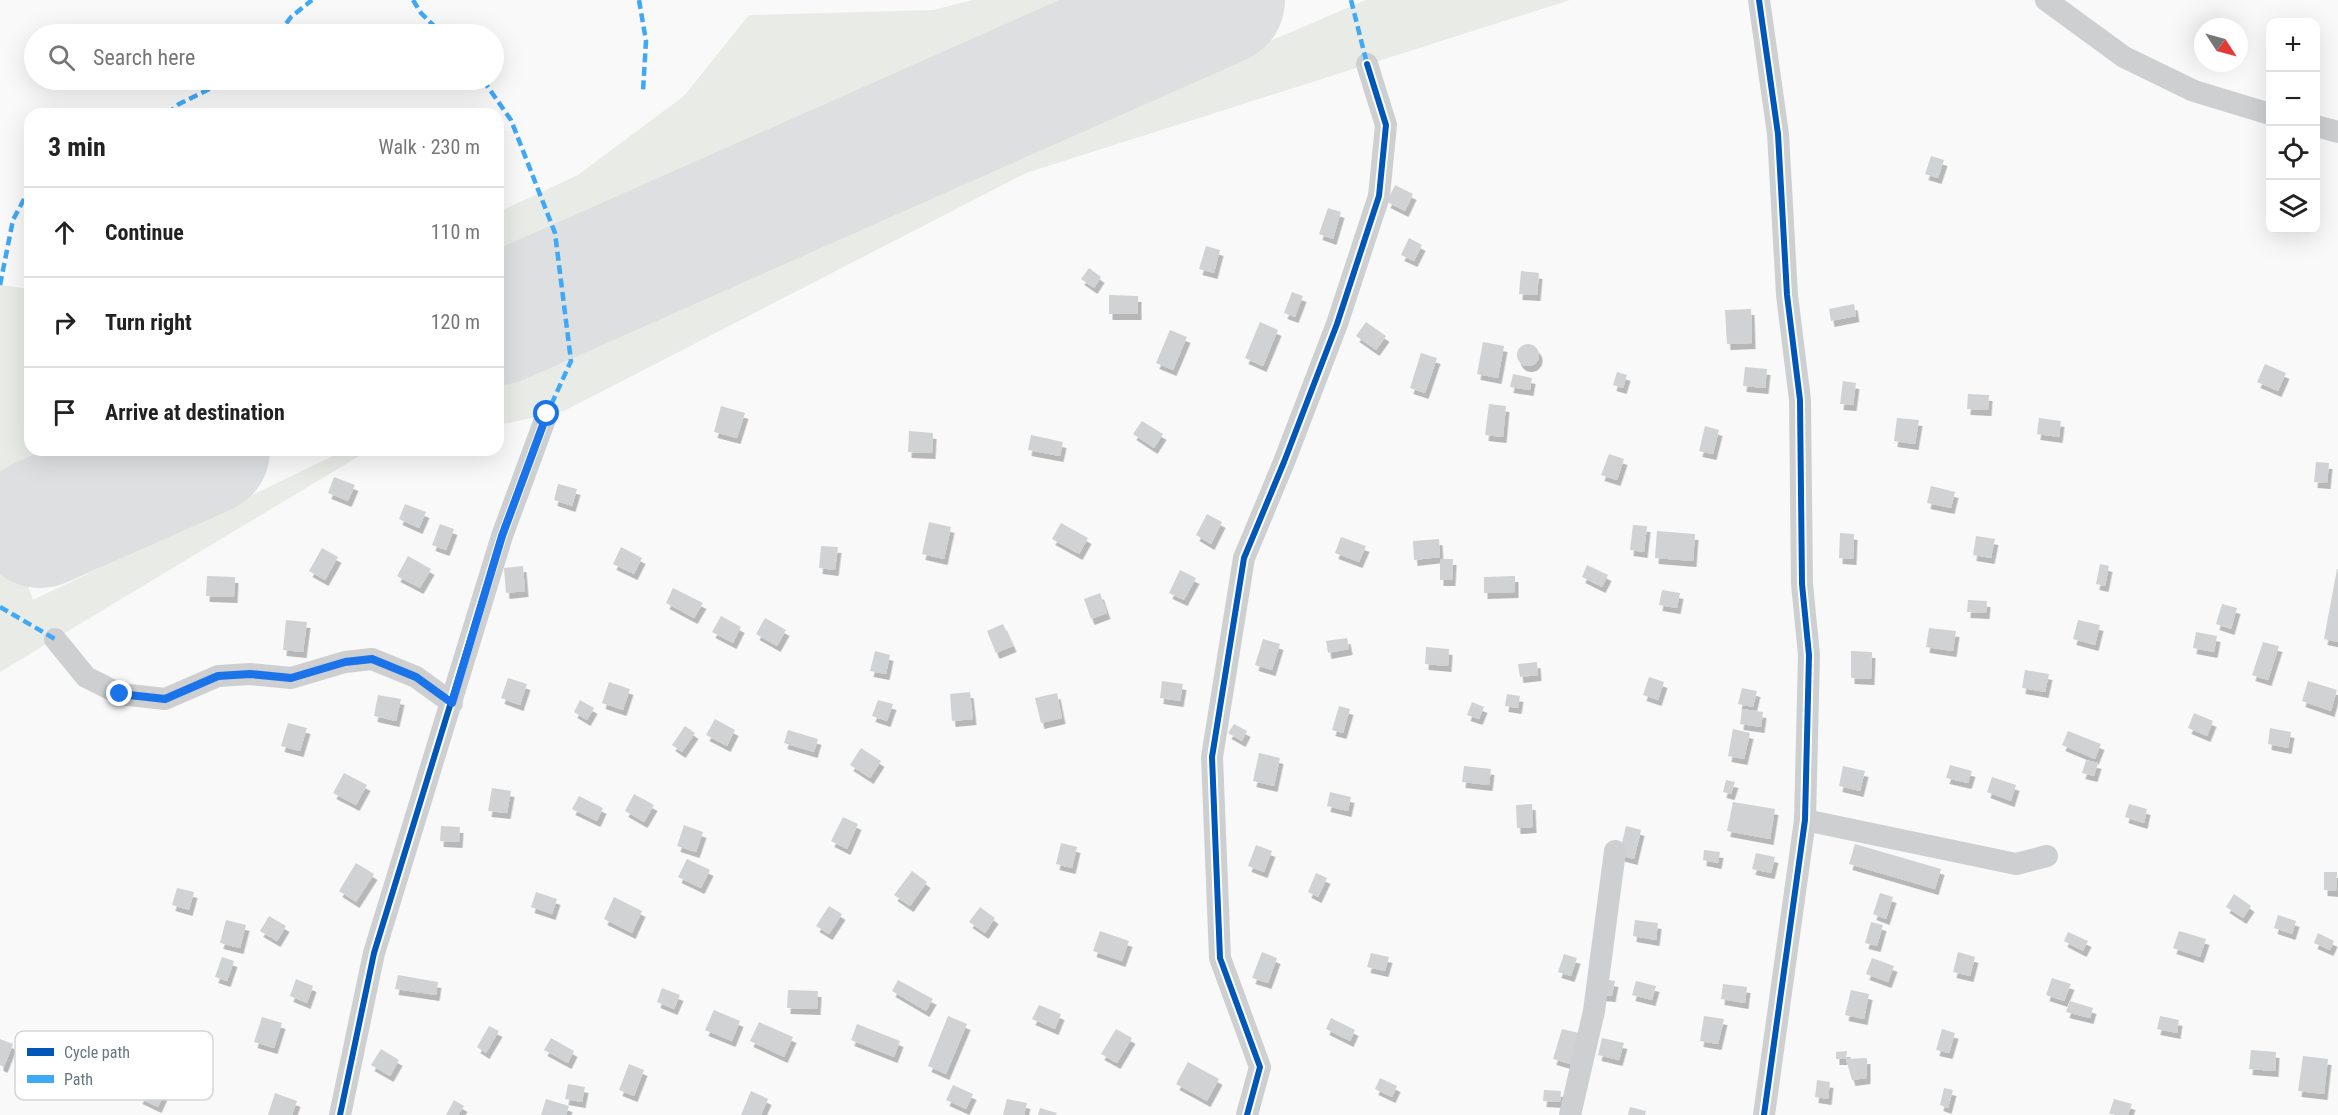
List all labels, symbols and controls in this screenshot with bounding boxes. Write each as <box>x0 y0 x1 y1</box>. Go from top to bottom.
north arrow <box>2194 18 2248 72</box>
map controls <box>2266 18 2320 234</box>
button: + <box>2266 18 2320 72</box>
search box <box>24 24 504 90</box>
icon: search <box>45 41 78 74</box>
text: Search here <box>93 45 195 70</box>
button: − <box>2266 72 2320 126</box>
button: locate <box>2266 126 2320 180</box>
text: 3 min <box>48 132 106 162</box>
text: Walk · 230 m <box>379 135 480 159</box>
button: layers <box>2266 180 2320 234</box>
icon: ahead <box>48 216 81 249</box>
text: Continue <box>105 220 184 245</box>
text: 110 m <box>431 220 480 244</box>
icon: right <box>48 306 81 339</box>
text: Turn right <box>105 310 192 335</box>
text: 120 m <box>431 310 480 334</box>
icon: arrive <box>48 396 81 429</box>
text: Arrive at destination <box>105 400 285 425</box>
route start <box>533 400 559 426</box>
route end <box>106 680 132 706</box>
legend <box>15 1031 213 1100</box>
text: Cycle path <box>64 1043 130 1062</box>
text: Path <box>64 1070 93 1089</box>

